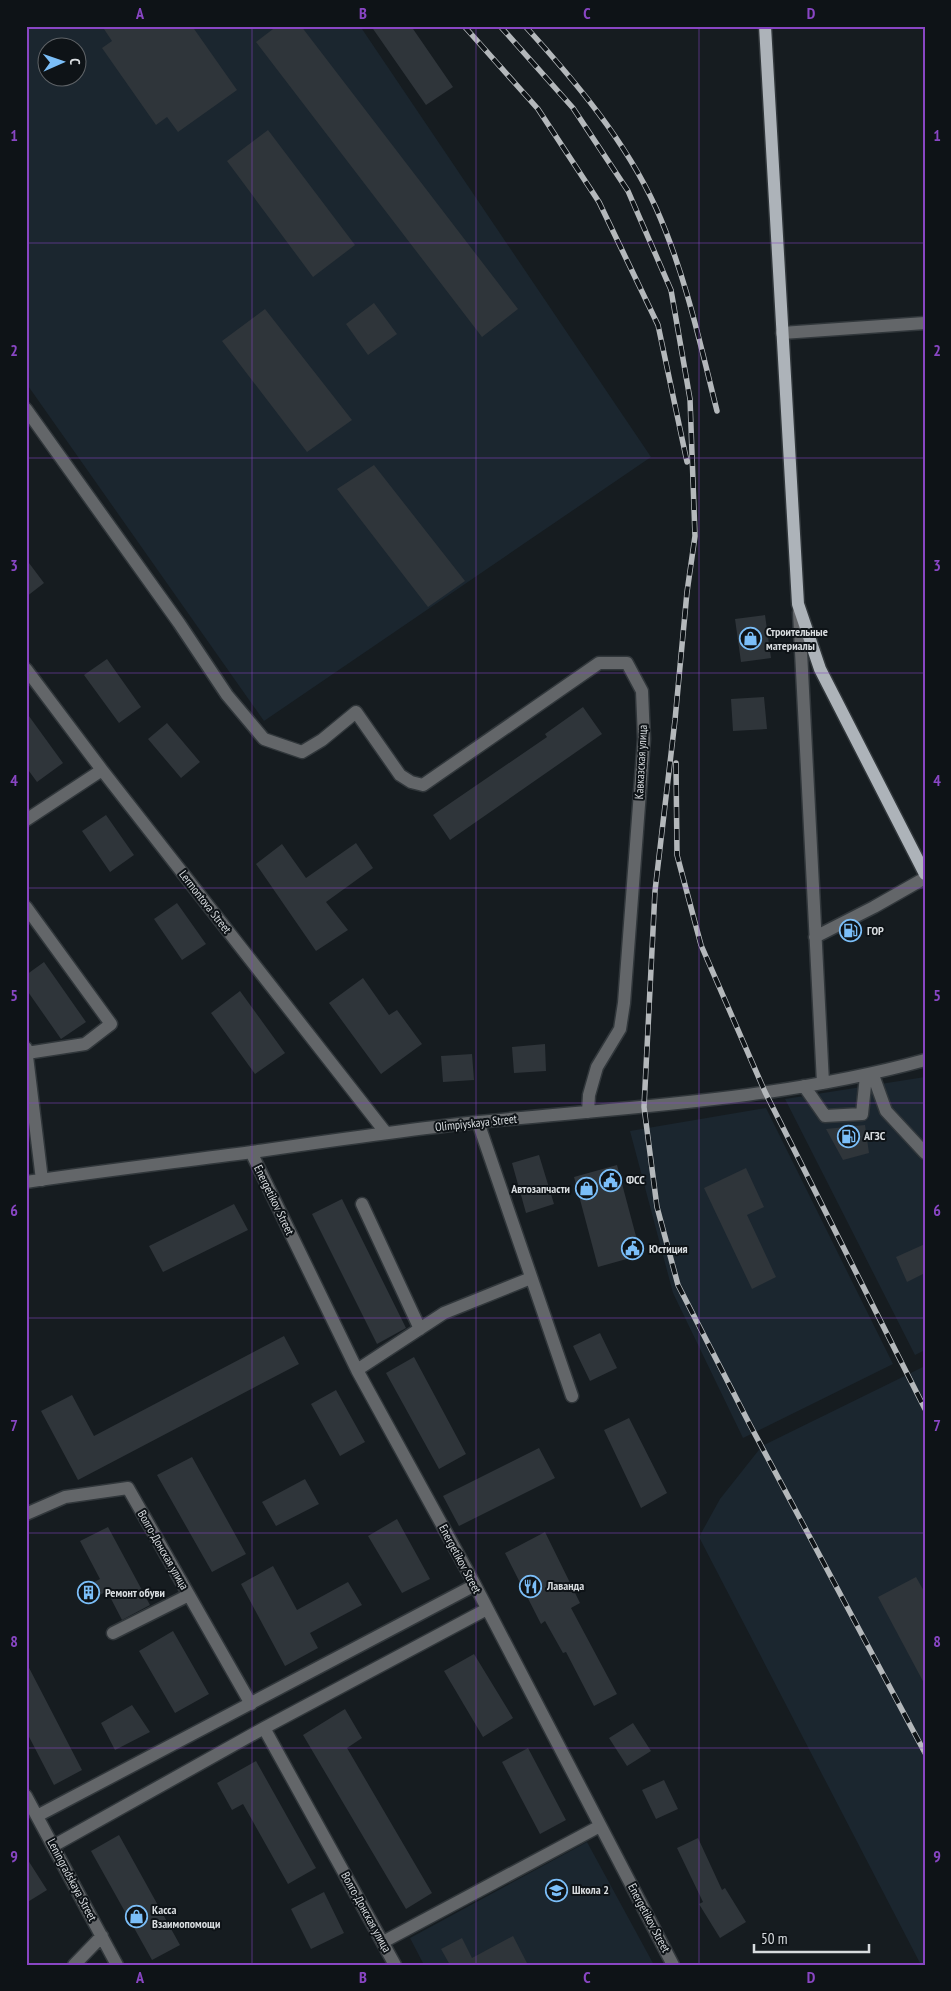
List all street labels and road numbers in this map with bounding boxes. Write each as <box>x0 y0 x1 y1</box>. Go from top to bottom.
street label: Кавказская улица <box>631 724 650 800</box>
street label: Lermontova Street <box>176 867 235 937</box>
street label: Olimpiyskaya Street <box>434 1111 518 1134</box>
street label: Energetikov Street <box>251 1162 298 1238</box>
street label: Волго-Донская улица <box>135 1507 192 1592</box>
street label: Energetikov Street <box>436 1522 485 1596</box>
street label: Leningradskaya Street <box>44 1836 101 1924</box>
street label: Волго-Донская улица <box>338 1869 395 1955</box>
street label: Energetikov Street <box>625 1881 674 1955</box>

